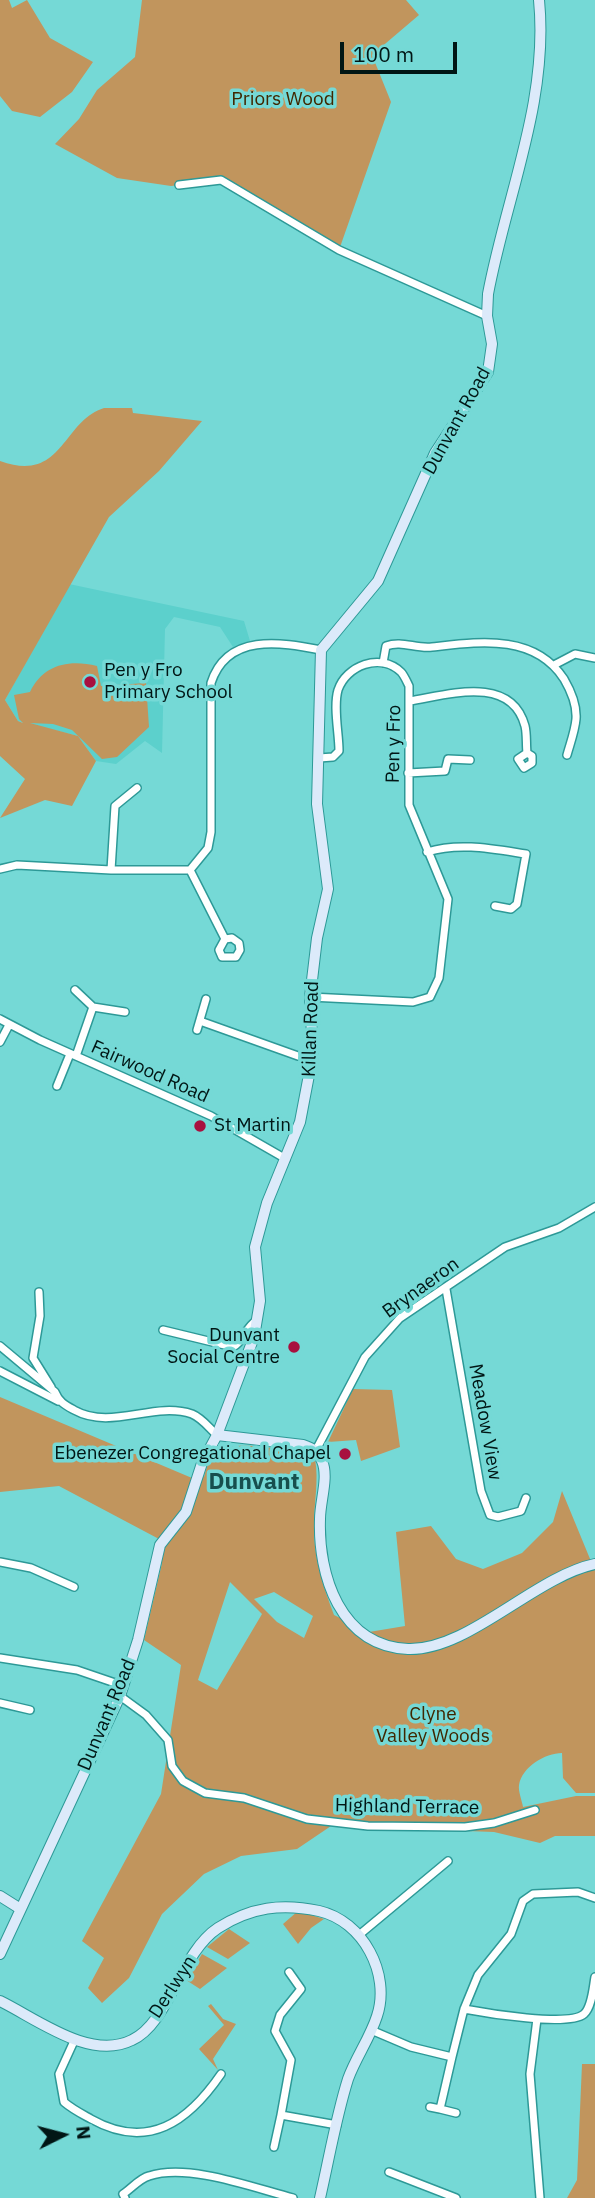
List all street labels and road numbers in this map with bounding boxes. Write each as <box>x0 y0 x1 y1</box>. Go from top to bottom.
street label: Dunvant Road <box>418 363 496 479</box>
street label: Pen y Fro <box>382 705 406 783</box>
street label: Killan Road <box>298 981 324 1077</box>
street label: Fairwood Road <box>87 1036 213 1108</box>
street label: Brynaeron <box>378 1253 464 1323</box>
street label: Meadow View <box>464 1362 506 1482</box>
street label: Dunvant Road <box>73 1656 141 1774</box>
street label: Highland Terrace <box>335 1794 479 1820</box>
street label: Derlwyn <box>144 1951 202 2023</box>

